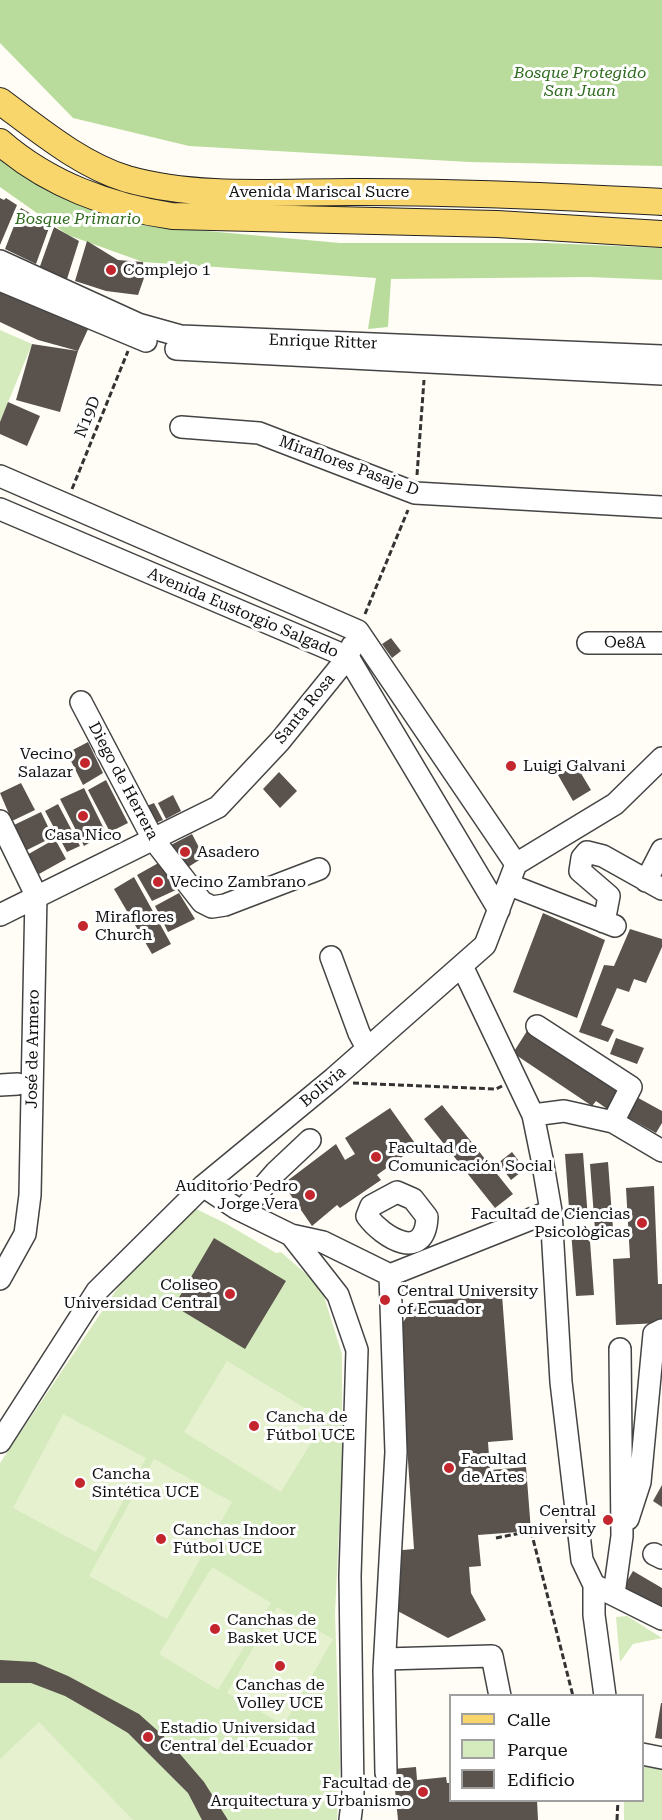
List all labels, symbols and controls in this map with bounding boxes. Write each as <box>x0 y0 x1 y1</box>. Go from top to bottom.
park label: Bosque Protegido San Juan <box>514 63 646 101</box>
street label: Avenida Mariscal Sucre <box>229 182 409 202</box>
park label: Bosque Primario <box>15 209 141 229</box>
place label: Complejo 1 <box>123 260 211 280</box>
marker: Complejo 1 <box>104 263 118 277</box>
street label: Enrique Ritter <box>268 331 378 353</box>
street label: N19D <box>71 393 105 441</box>
street label: Miraflores Pasaje D <box>276 432 422 500</box>
street label: Avenida Eustorgio Salgado <box>145 564 341 662</box>
street label: Oe8A <box>604 633 646 653</box>
street label: Santa Rosa <box>271 670 339 748</box>
street label: Diego de Herrera <box>84 719 162 843</box>
place label: Vecino Salazar <box>18 744 73 782</box>
marker: Vecino Salazar <box>78 756 92 770</box>
place label: Luigi Galvani <box>523 756 626 776</box>
marker: Luigi Galvani <box>504 759 518 773</box>
marker: Casa Nico <box>76 809 90 823</box>
place label: Casa Nico <box>44 825 122 845</box>
place label: Asadero <box>197 842 260 862</box>
marker: Asadero <box>178 845 192 859</box>
place label: Vecino Zambrano <box>170 872 306 892</box>
marker: Vecino Zambrano <box>151 875 165 889</box>
place label: Miraflores Church <box>95 907 174 945</box>
marker: Miraflores Church <box>76 919 90 933</box>
street label: José de Armero <box>22 989 44 1109</box>
street label: Bolivia <box>296 1062 350 1112</box>
place label: Facultad de Comunicación Social <box>388 1138 553 1176</box>
marker: Facultad de Comunicación Social <box>369 1150 383 1164</box>
place label: Auditorio Pedro Jorge Vera <box>175 1176 298 1214</box>
marker: Auditorio Pedro Jorge Vera <box>303 1188 317 1202</box>
place label: Facultad de Ciencias Psicològicas <box>471 1204 630 1242</box>
marker: Facultad de Ciencias Psicològicas <box>635 1216 649 1230</box>
place label: Coliseo Universidad Central <box>63 1275 218 1313</box>
place label: Central University of Ecuador <box>397 1281 538 1319</box>
marker: Coliseo Universidad Central <box>223 1287 237 1301</box>
marker: Central University of Ecuador <box>378 1293 392 1307</box>
place label: Cancha de Fútbol UCE <box>266 1407 355 1445</box>
marker: Cancha de Fútbol UCE <box>247 1419 261 1433</box>
place label: Facultad de Artes <box>461 1449 527 1487</box>
marker: Facultad de Artes <box>442 1461 456 1475</box>
place label: Cancha Sintética UCE <box>92 1464 199 1502</box>
marker: Cancha Sintética UCE <box>73 1476 87 1490</box>
place label: Central university <box>518 1501 596 1539</box>
marker: Central university <box>601 1513 615 1527</box>
place label: Canchas Indoor Fútbol UCE <box>173 1520 296 1558</box>
marker: Canchas Indoor Fútbol UCE <box>154 1532 168 1546</box>
place label: Canchas de Basket UCE <box>227 1610 317 1648</box>
marker: Canchas de Basket UCE <box>208 1622 222 1636</box>
marker: Canchas de Volley UCE <box>273 1659 287 1673</box>
place label: Canchas de Volley UCE <box>235 1675 325 1713</box>
legend <box>449 1694 644 1802</box>
text: Calle <box>507 1709 551 1730</box>
place label: Estadio Universidad Central del Ecuador <box>160 1718 316 1756</box>
marker: Estadio Universidad Central del Ecuador <box>141 1730 155 1744</box>
text: Parque <box>507 1739 568 1760</box>
text: Edificio <box>507 1769 575 1790</box>
place label: Facultad de Arquitectura y Urbanismo <box>210 1773 411 1811</box>
marker: Facultad de Arquitectura y Urbanismo <box>416 1785 430 1799</box>

